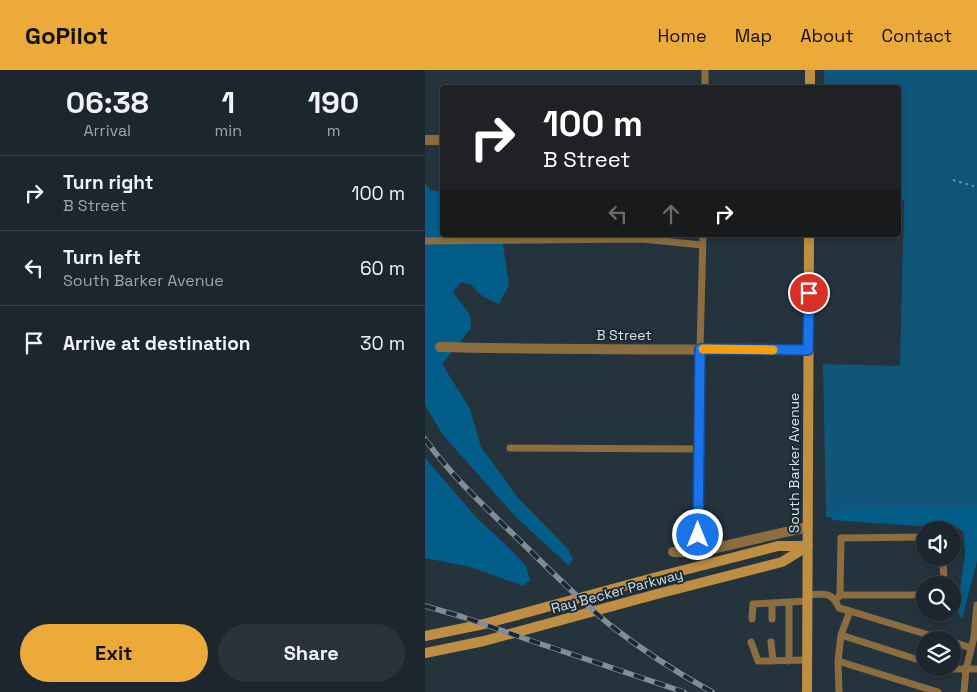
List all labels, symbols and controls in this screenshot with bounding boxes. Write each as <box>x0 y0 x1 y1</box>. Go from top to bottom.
text: GoPilot <box>25 20 108 51</box>
text: Home <box>658 24 707 47</box>
text: Map <box>735 24 772 47</box>
text: About <box>800 24 854 47</box>
text: Contact <box>882 24 952 47</box>
text: 06:38 <box>66 83 149 122</box>
text: 1 <box>222 83 235 122</box>
text: 190 <box>308 83 359 122</box>
text: 100 m <box>543 102 643 146</box>
icon: right <box>460 105 525 170</box>
text: Arrival <box>83 120 131 141</box>
text: min <box>215 120 242 141</box>
text: m <box>327 120 340 141</box>
text: B Street <box>543 145 630 173</box>
text: Turn right <box>63 170 153 195</box>
icon: right <box>20 179 48 207</box>
text: 100 m <box>351 181 405 206</box>
text: B Street <box>63 195 127 216</box>
icon: left <box>604 200 632 228</box>
icon: ahead <box>657 200 685 228</box>
icon: right <box>710 200 738 228</box>
text: Turn left <box>63 245 141 270</box>
icon: left <box>20 254 48 282</box>
text: 60 m <box>360 256 405 281</box>
text: South Barker Avenue <box>63 270 224 291</box>
pin <box>788 272 830 314</box>
icon: arrive <box>795 279 823 307</box>
street label: B Street <box>596 326 652 344</box>
icon: arrive <box>20 329 48 357</box>
text: Arrive at destination <box>63 331 251 356</box>
text: 30 m <box>360 331 405 356</box>
street label: South Barker Avenue <box>785 393 803 533</box>
position arrow <box>671 508 723 560</box>
map controls <box>916 521 961 676</box>
button: sound <box>916 521 961 566</box>
street label: Ray Becker Parkway <box>549 565 685 617</box>
button: search <box>916 576 961 621</box>
button: Exit <box>20 624 208 682</box>
button: Share <box>218 624 405 682</box>
button: layers <box>916 631 961 676</box>

